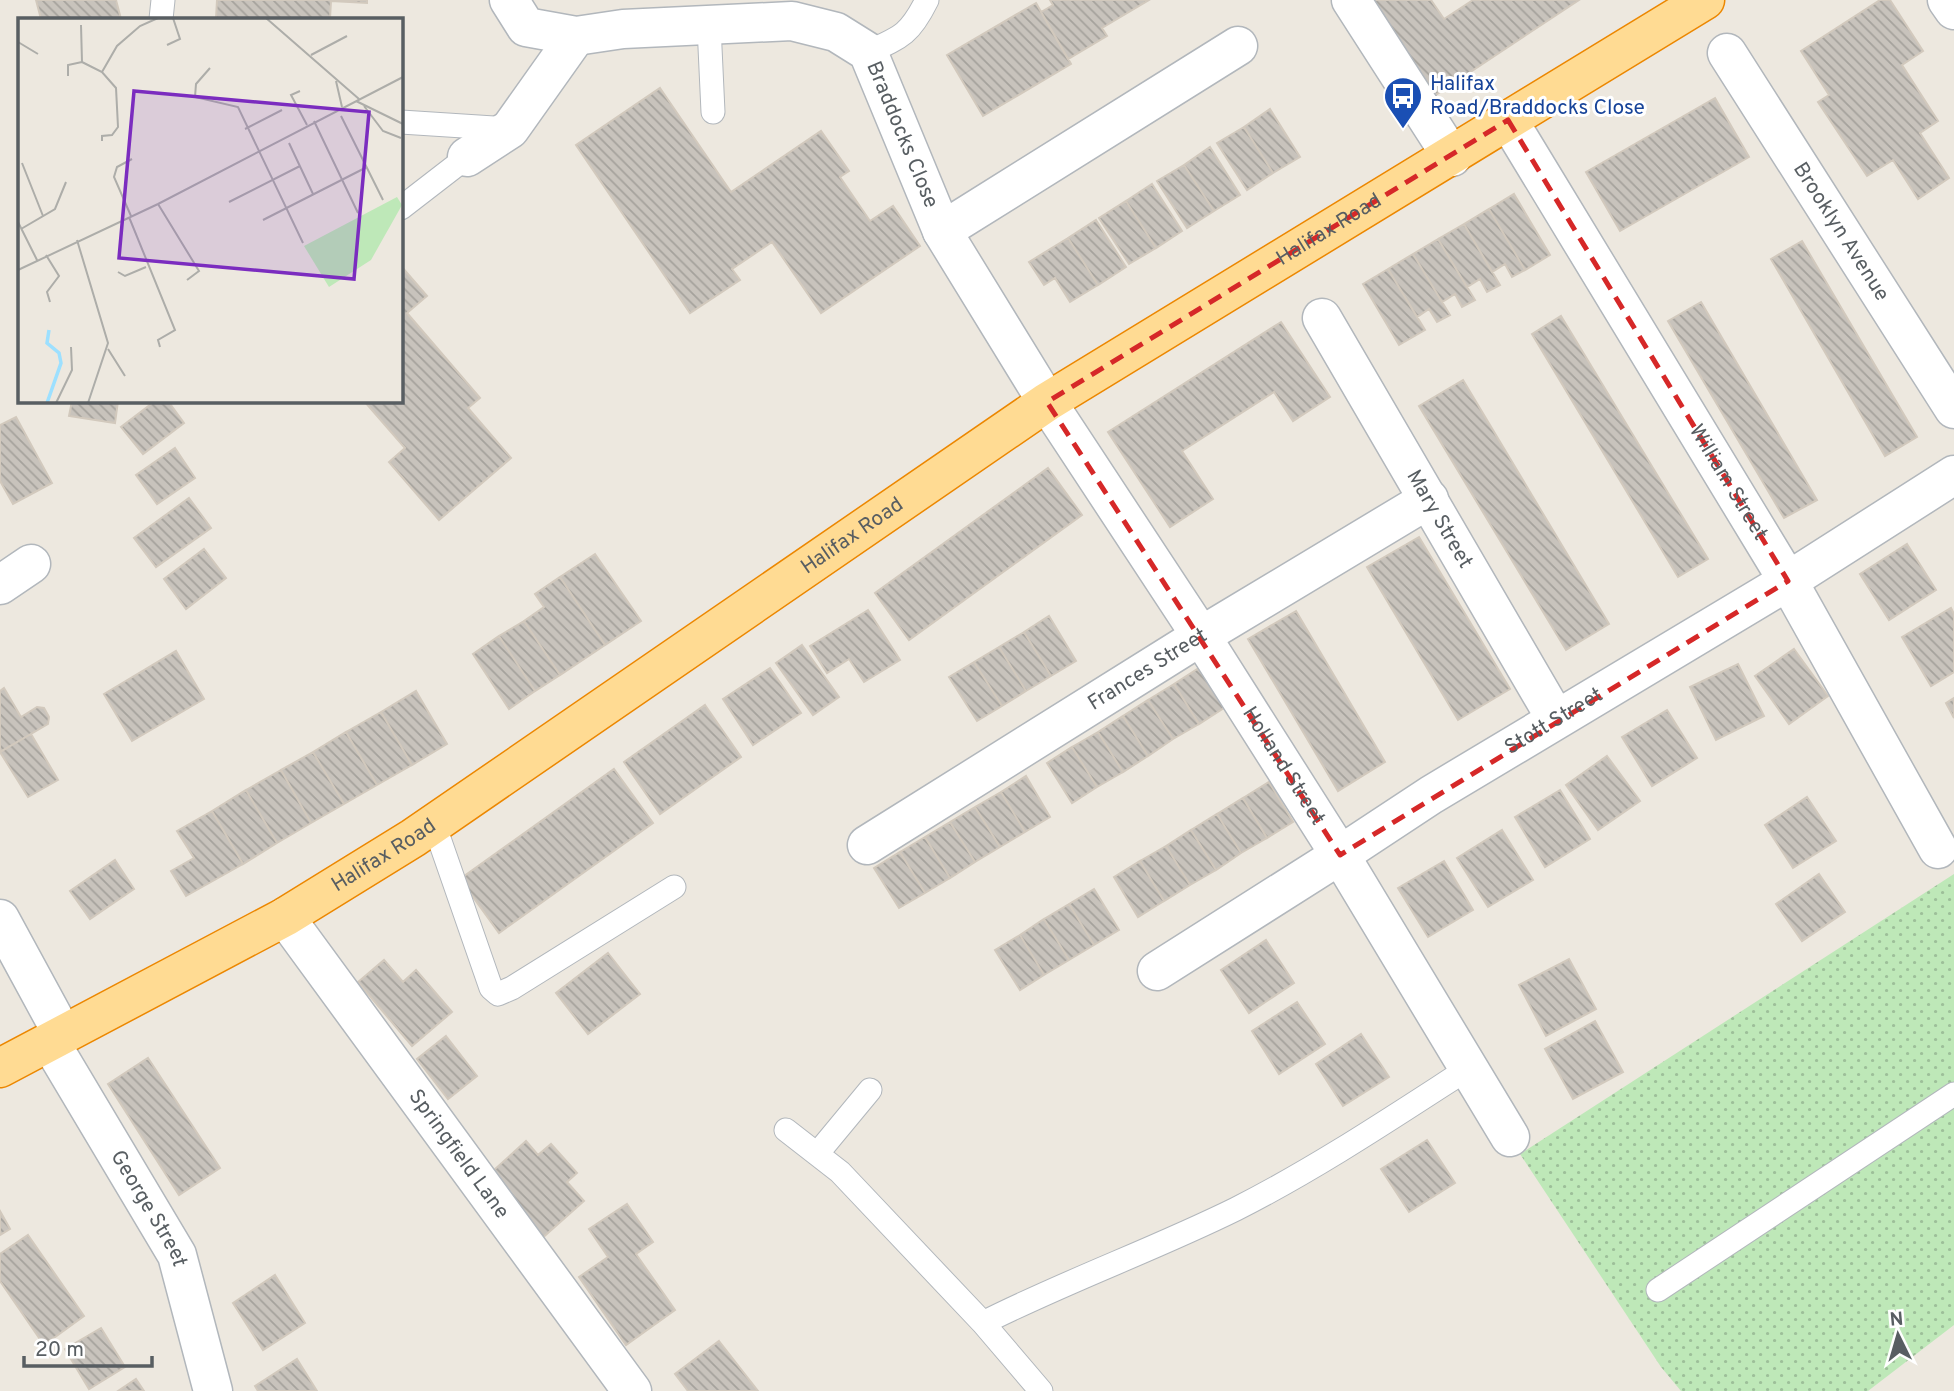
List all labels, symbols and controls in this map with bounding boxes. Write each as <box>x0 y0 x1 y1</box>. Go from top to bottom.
inset map <box>18 18 402 402</box>
street label: Braddocks Close <box>860 57 945 212</box>
place label: Halifax Road/Braddocks Close <box>1430 71 1645 122</box>
bus stop icon: Halifax Road/Braddocks Close <box>1382 75 1424 130</box>
street label: Brooklyn Avenue <box>1787 157 1895 306</box>
street label: Halifax Road <box>1271 187 1387 272</box>
street label: William Street <box>1682 419 1774 546</box>
street label: Mary Street <box>1400 465 1479 573</box>
street label: Halifax Road <box>796 491 909 581</box>
street label: Frances Street <box>1083 622 1212 717</box>
street label: Stott Street <box>1500 681 1608 761</box>
street label: Holland Street <box>1236 702 1331 831</box>
street label: Halifax Road <box>326 812 442 899</box>
street label: Springfield Lane <box>402 1084 515 1224</box>
street label: George Street <box>104 1145 193 1270</box>
north arrow <box>1863 1300 1933 1370</box>
text: N <box>1889 1308 1905 1333</box>
scale bar <box>24 1324 152 1368</box>
text: 20 m <box>35 1337 84 1364</box>

